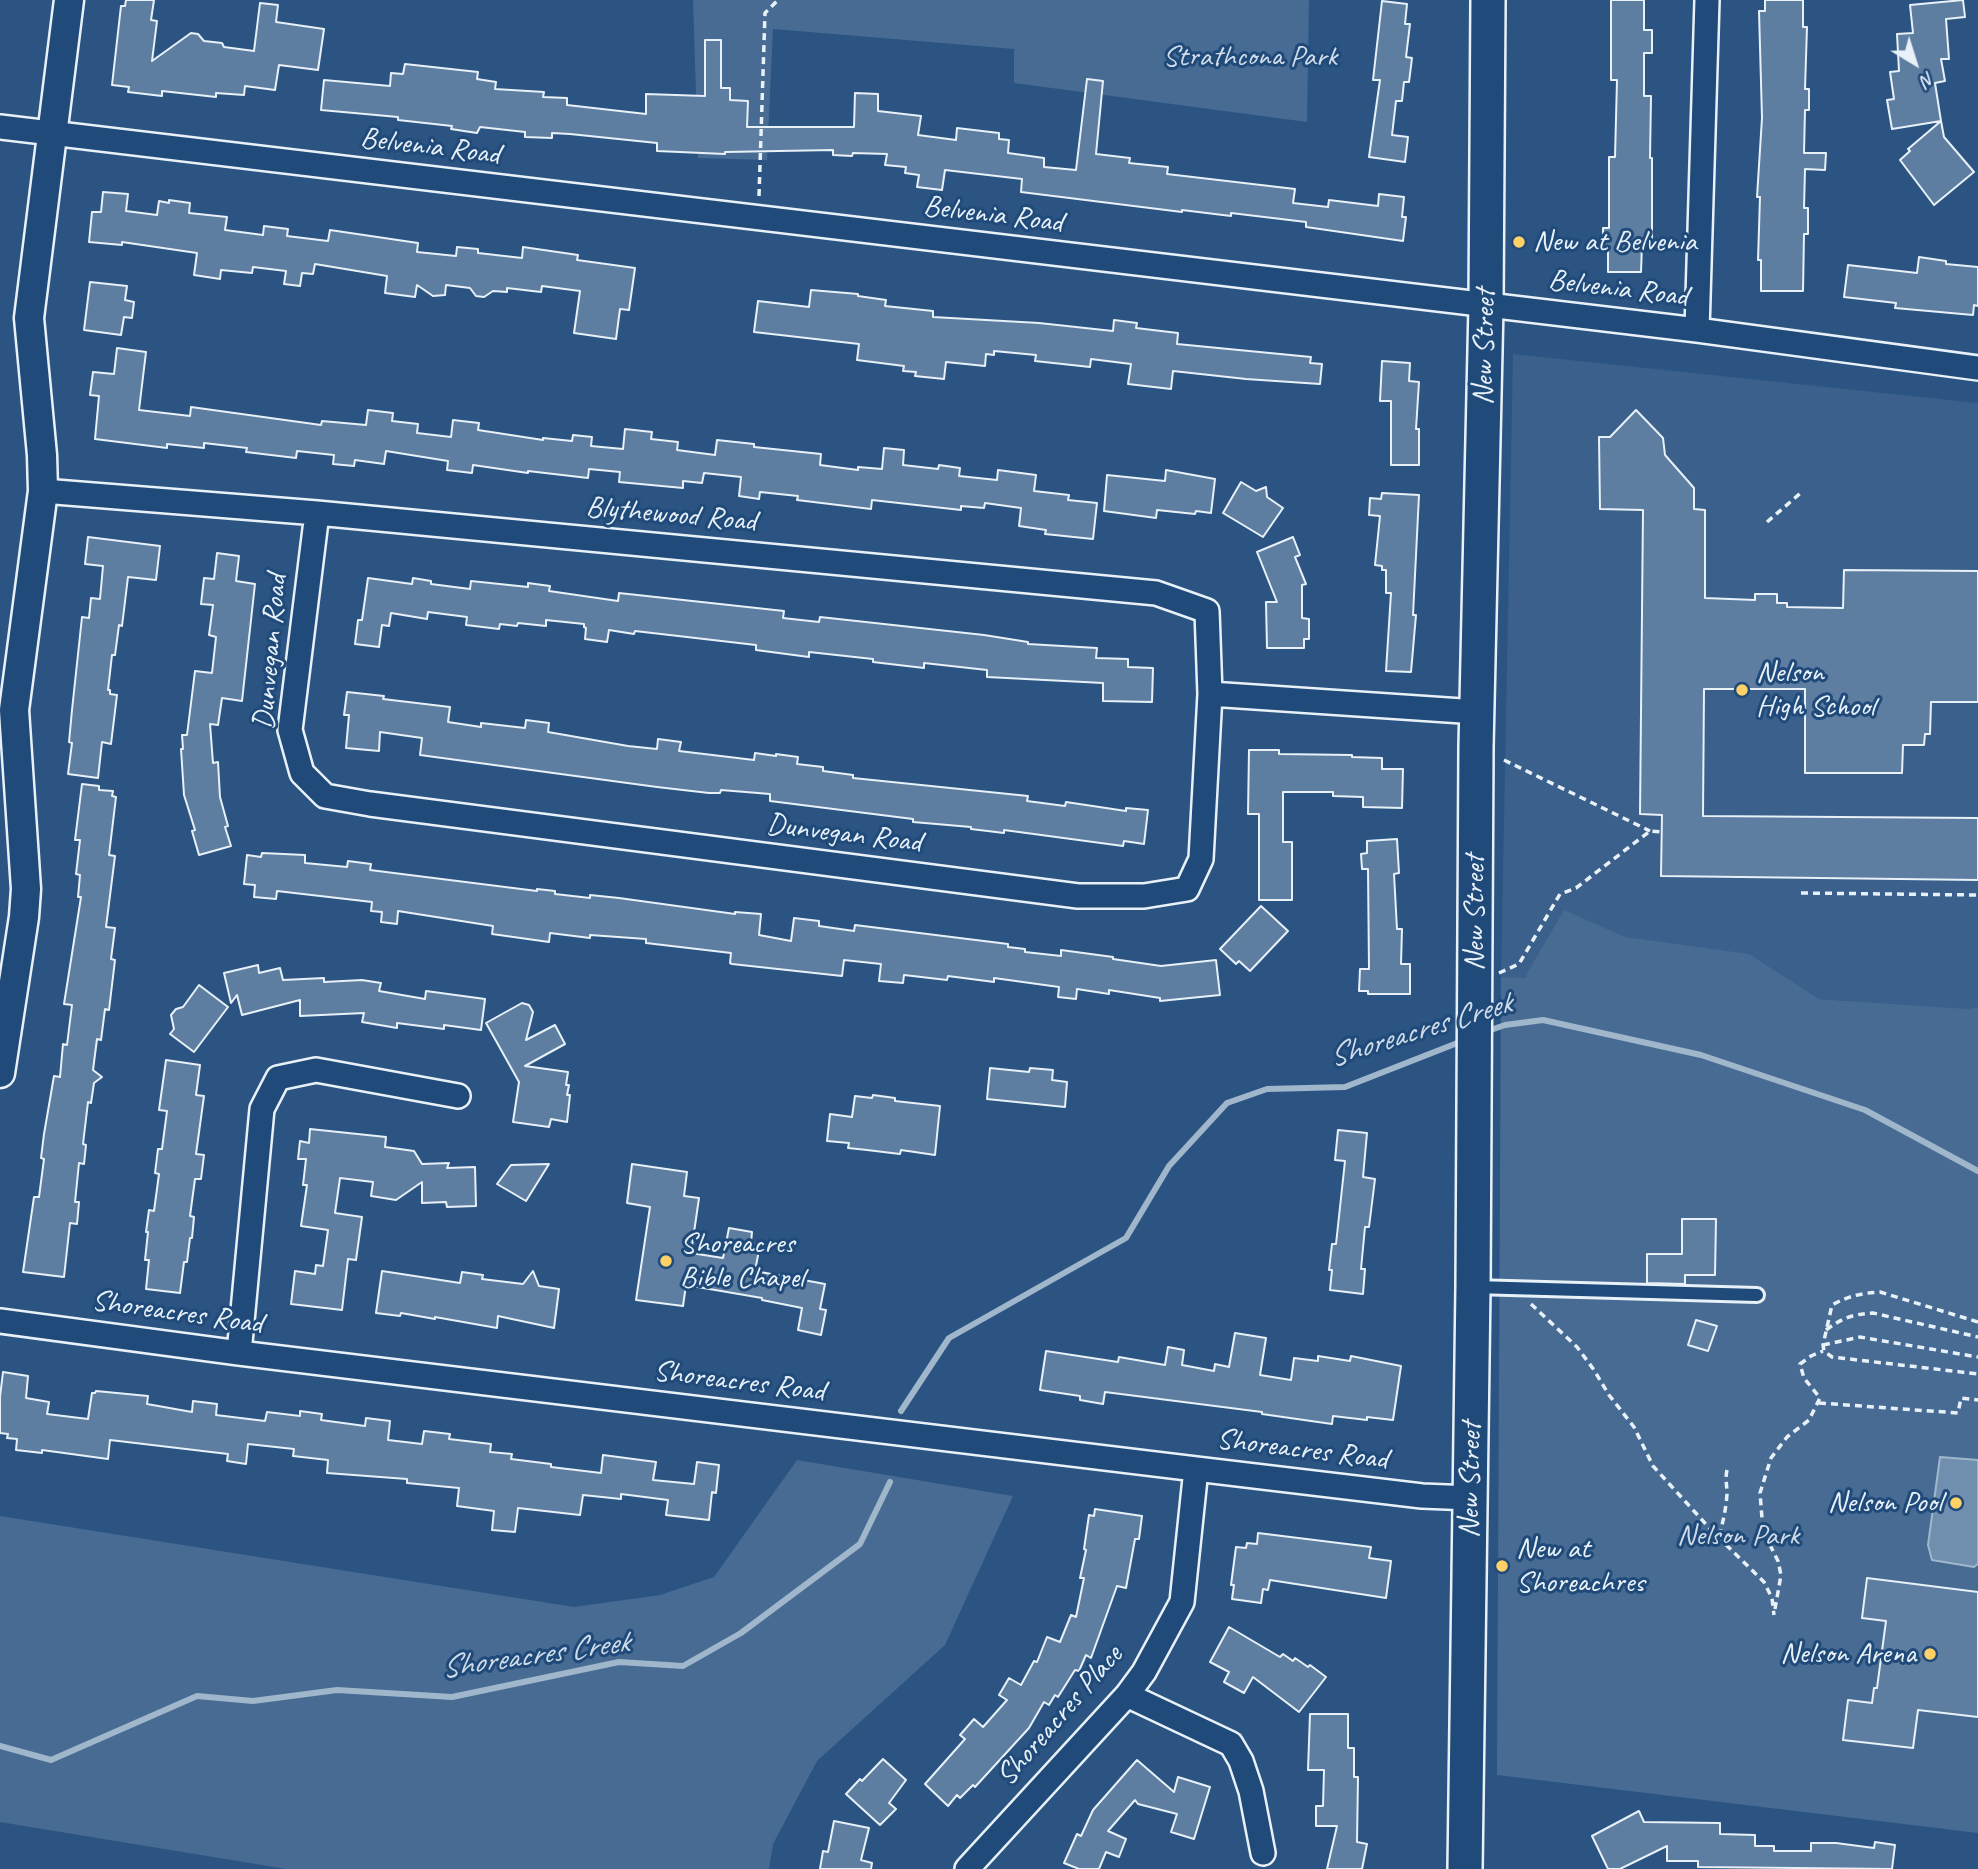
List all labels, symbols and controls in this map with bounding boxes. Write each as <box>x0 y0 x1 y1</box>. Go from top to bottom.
north arrow <box>1880 28 1950 98</box>
park label: Strathcona Park <box>1163 39 1337 75</box>
text: N <box>1916 66 1940 93</box>
street label: Belvenia Road <box>358 121 502 173</box>
street label: Belvenia Road <box>921 189 1065 241</box>
place label: New at Belvenia <box>1533 224 1697 260</box>
marker: New at Belvenia <box>1511 234 1527 250</box>
street label: Belvenia Road <box>1546 263 1690 315</box>
street label: New Street <box>1466 289 1504 405</box>
street label: Blythewood Road <box>584 490 758 540</box>
street label: Dunvegan Road <box>246 573 296 731</box>
place label: Nelson High School <box>1756 655 1875 726</box>
marker: Nelson High School <box>1734 682 1750 698</box>
street label: Dunvegan Road <box>765 807 923 861</box>
street label: New Street <box>1457 855 1493 971</box>
water label: Shoreacres Creek <box>1324 985 1516 1077</box>
place label: Shoreacres Bible Chapel <box>680 1226 804 1296</box>
marker: Shoreacres Bible Chapel <box>658 1253 674 1269</box>
street label: Shoreacres Road <box>89 1283 265 1343</box>
street label: Shoreacres Road <box>651 1354 827 1410</box>
street label: Shoreacres Road <box>1214 1422 1390 1478</box>
street label: New Street <box>1452 1422 1490 1538</box>
place label: Nelson Pool <box>1828 1485 1942 1521</box>
marker: Nelson Pool <box>1948 1495 1964 1511</box>
park label: Nelson Park <box>1677 1518 1799 1554</box>
place label: New at Shoreachres <box>1516 1531 1644 1602</box>
marker: New at Shoreachres <box>1494 1558 1510 1574</box>
water label: Shoreacres Creek <box>439 1624 631 1688</box>
place label: Nelson Arena <box>1780 1636 1916 1672</box>
street label: Shoreacres Place <box>989 1638 1131 1794</box>
marker: Nelson Arena <box>1922 1646 1938 1662</box>

